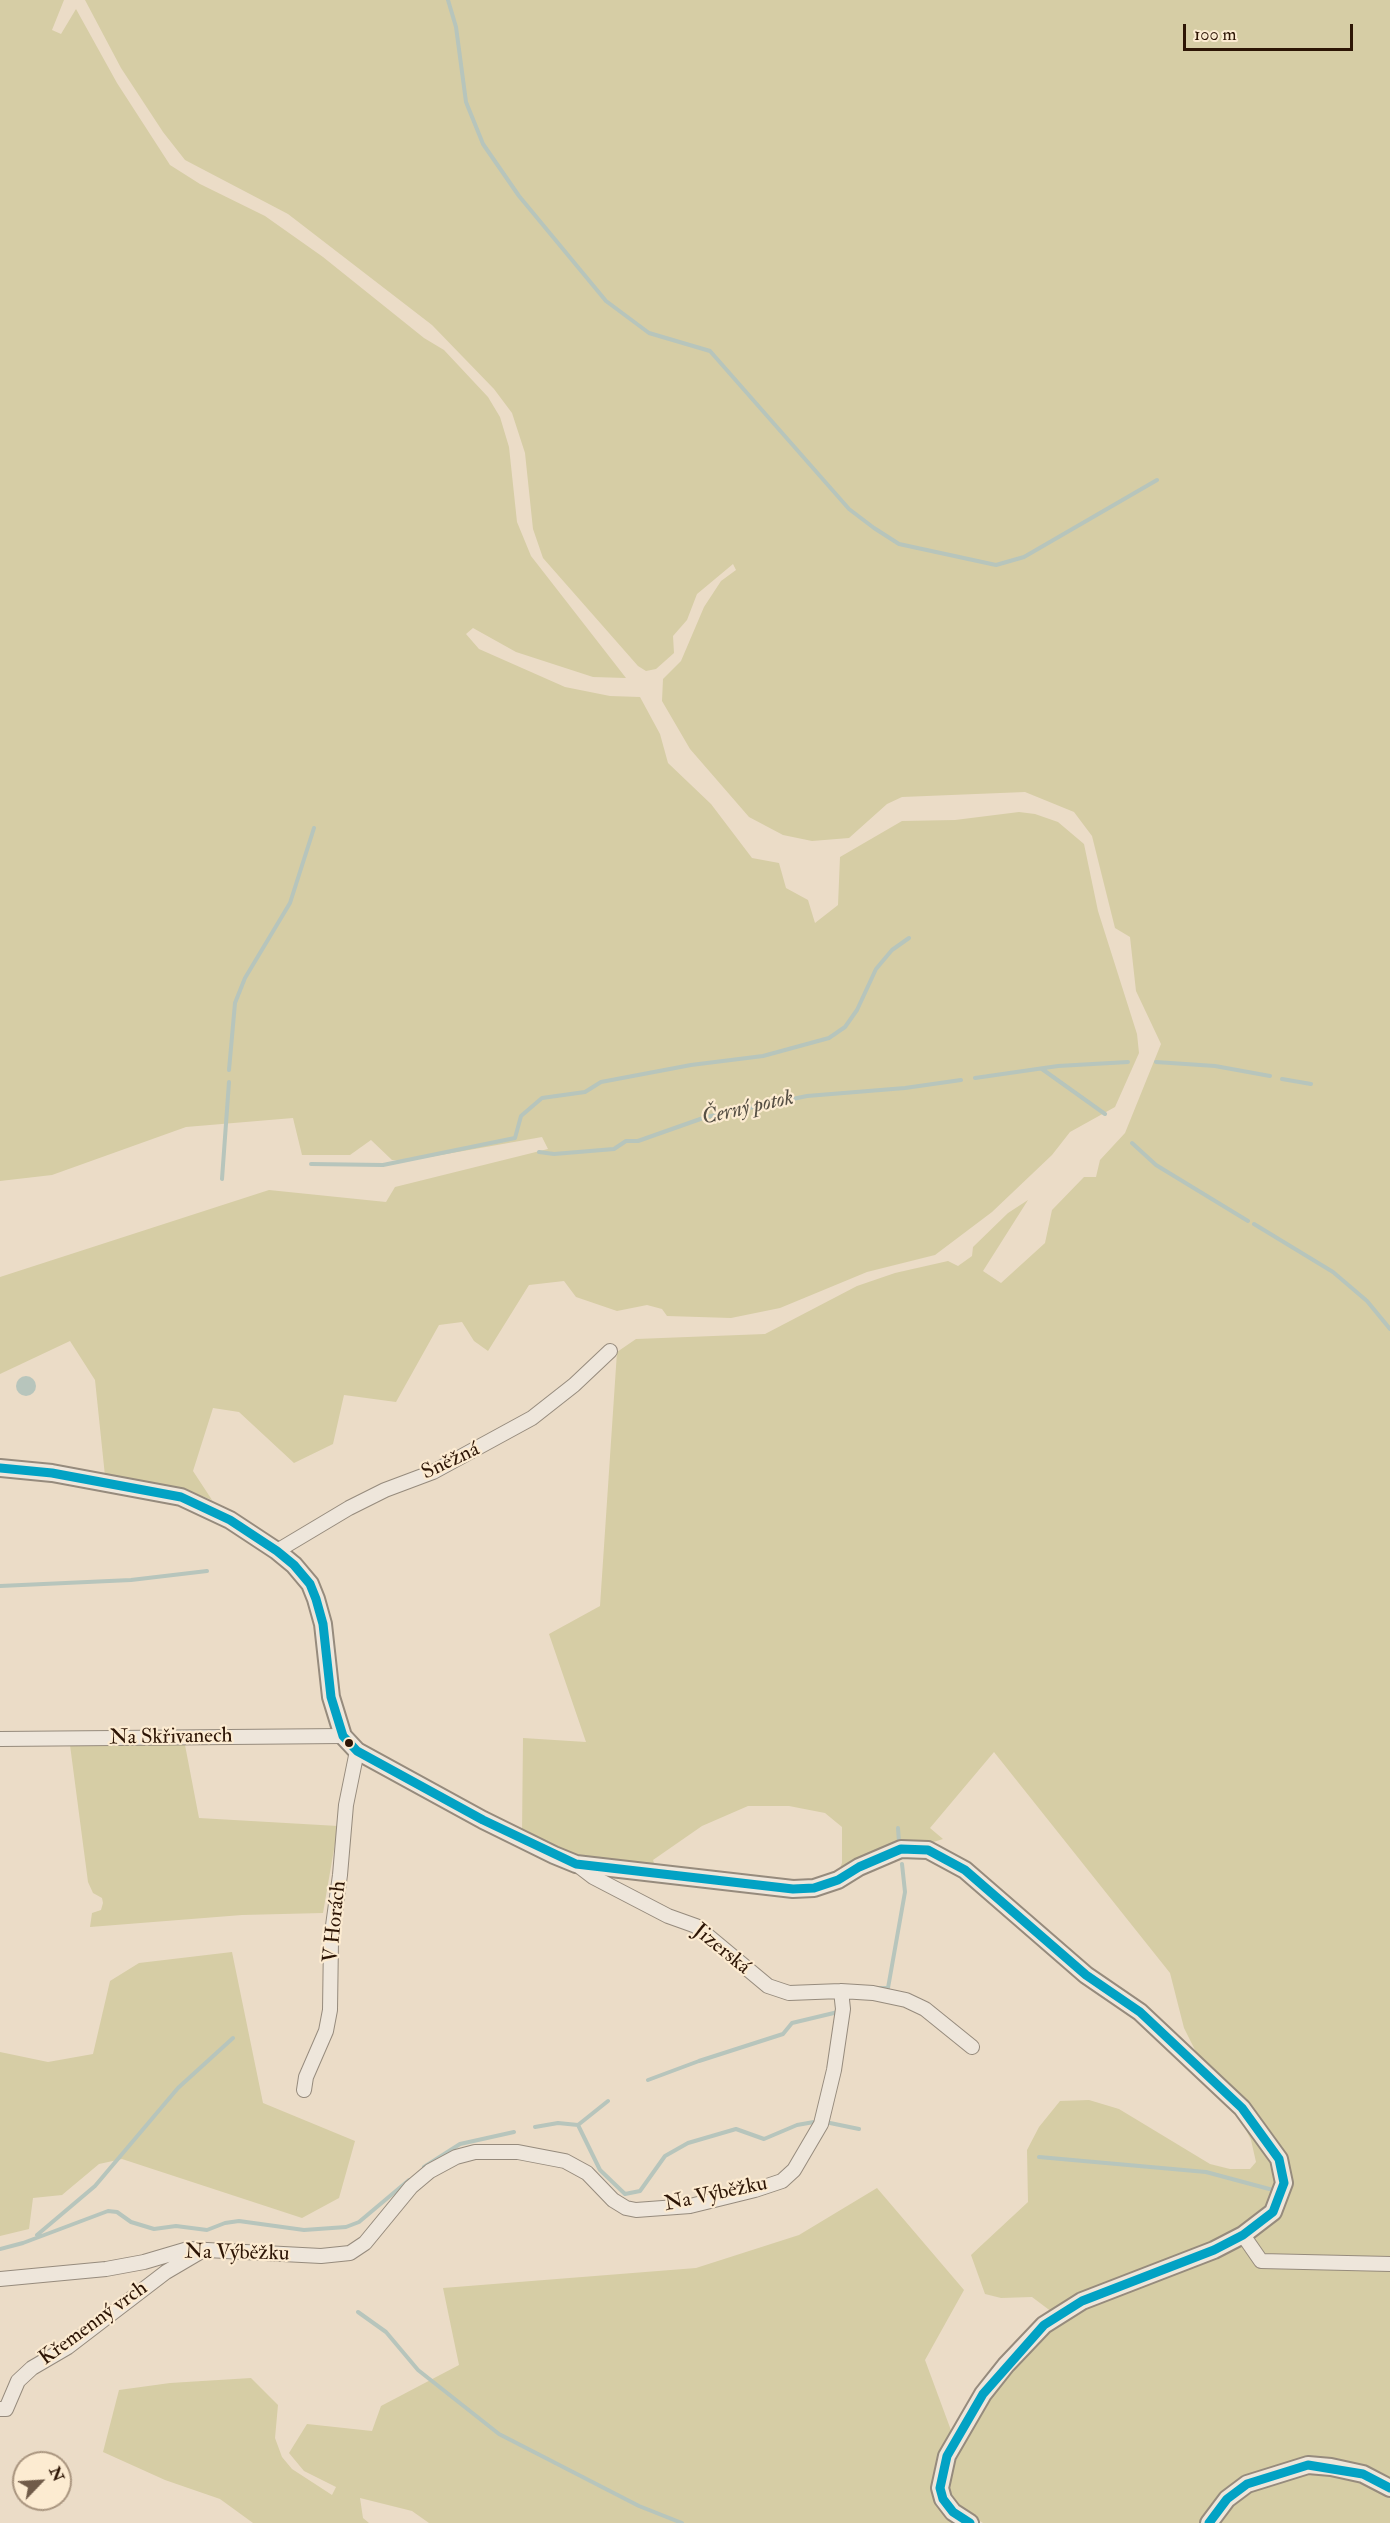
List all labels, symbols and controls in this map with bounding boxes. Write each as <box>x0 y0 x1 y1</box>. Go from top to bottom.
scale bar <box>1186 12 1356 50</box>
text: 100 m <box>1194 23 1237 46</box>
water label: Černý potok <box>700 1086 796 1132</box>
street label: Sněžná <box>418 1438 484 1486</box>
street label: Na Skřivanech <box>109 1724 233 1752</box>
unlabelled marker <box>343 1737 355 1749</box>
street label: V Horách <box>319 1880 353 1964</box>
street label: Jizerská <box>687 1919 755 1981</box>
street label: Na Výběžku <box>662 2172 770 2218</box>
street label: Na Výběžku <box>184 2240 290 2268</box>
street label: Křemenný vrch <box>35 2276 153 2372</box>
north arrow <box>12 2451 72 2511</box>
text: N <box>44 2464 69 2485</box>

